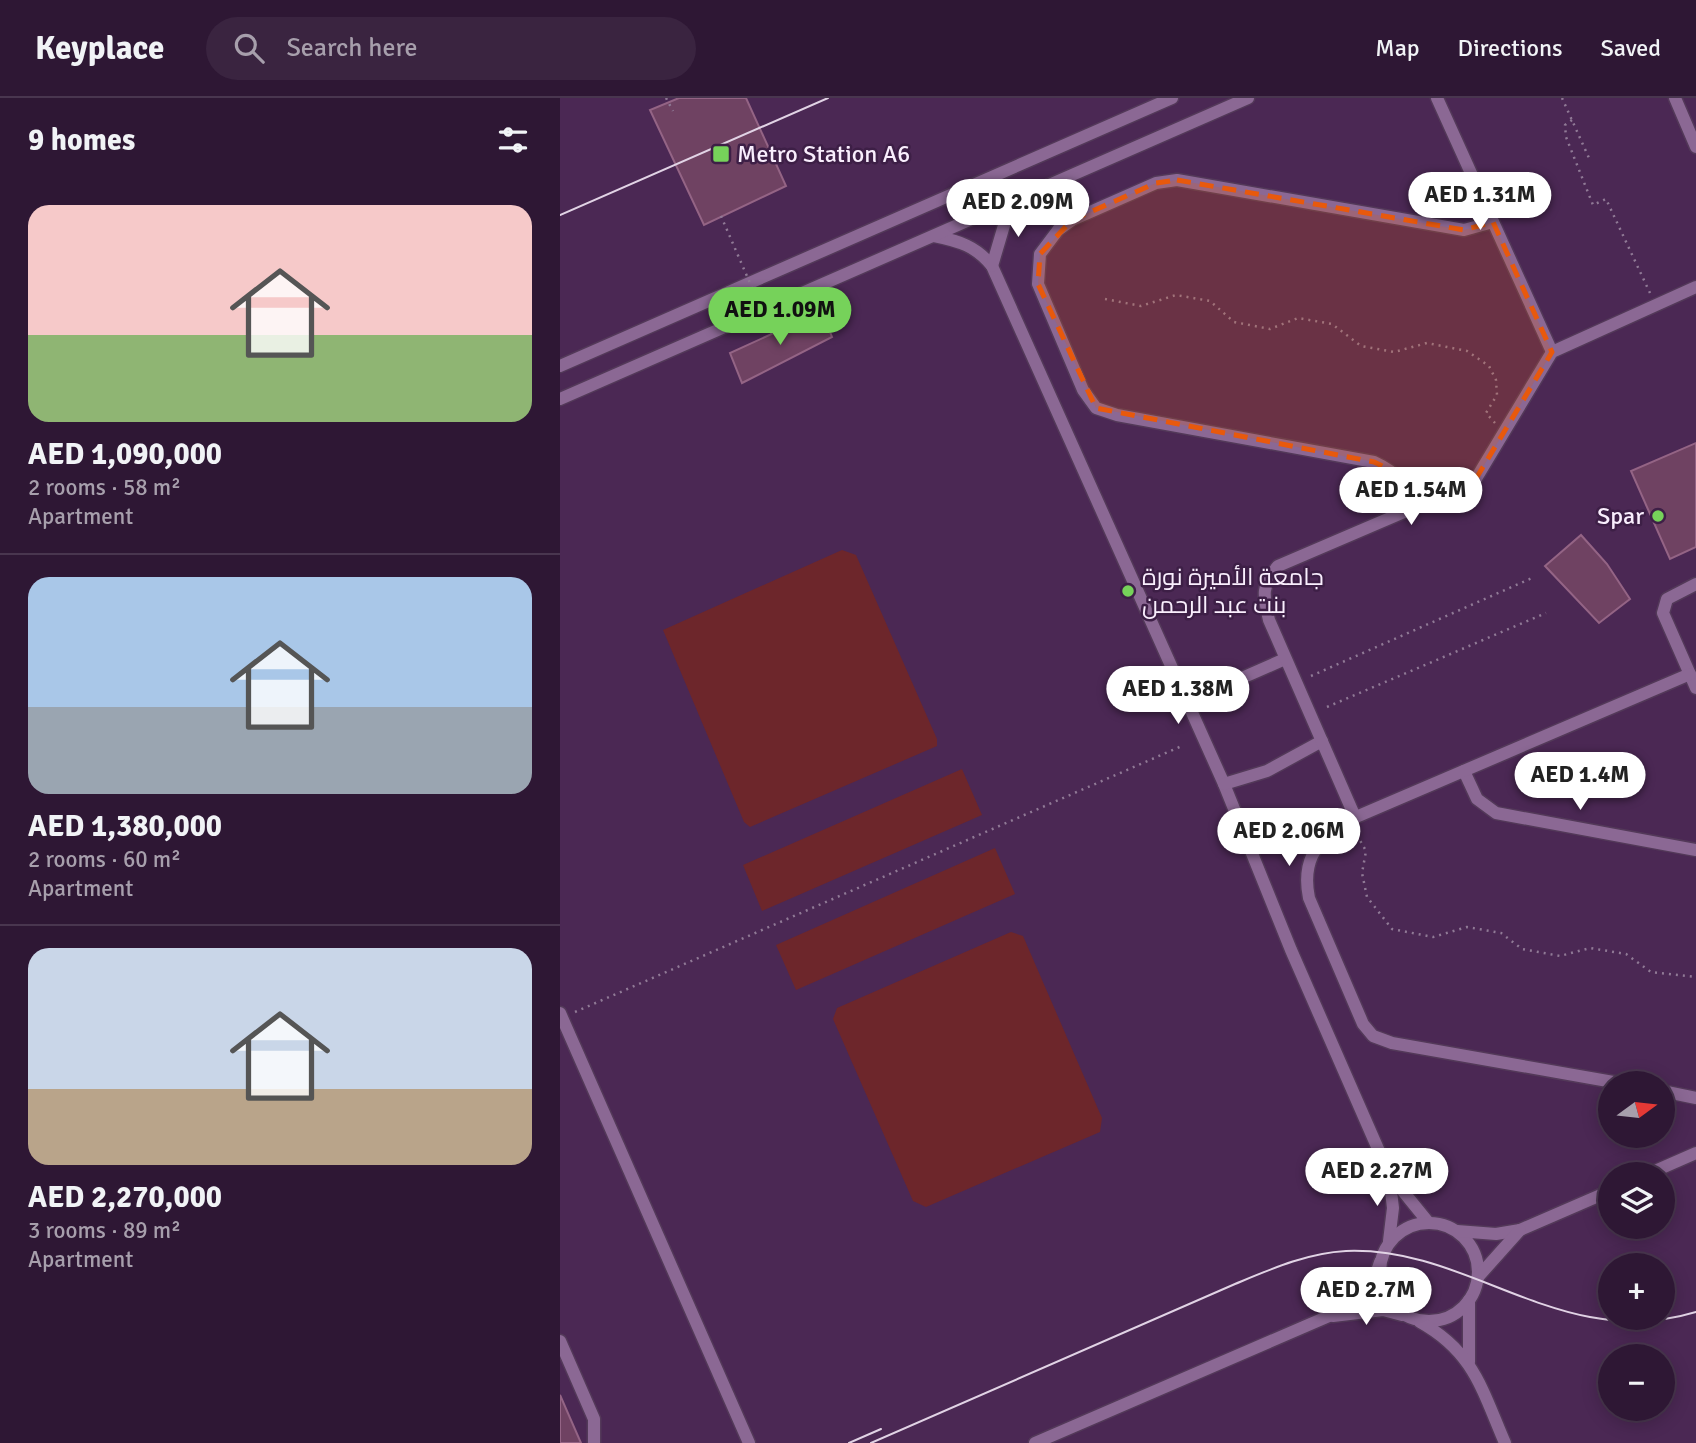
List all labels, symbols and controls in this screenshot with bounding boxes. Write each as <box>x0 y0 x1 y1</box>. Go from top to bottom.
search box <box>206 17 696 80</box>
text: Keyplace <box>35 28 164 69</box>
icon: search <box>230 29 268 67</box>
text: Search here <box>286 32 418 64</box>
text: Map <box>1375 33 1420 63</box>
text: Directions <box>1458 33 1563 63</box>
text: Saved <box>1601 33 1661 63</box>
icon: filters <box>494 121 532 159</box>
text: 9 homes <box>28 122 135 159</box>
place label: Metro Station A6 <box>737 139 910 169</box>
marker: Metro Station A6 <box>711 144 731 164</box>
pin: AED 1.31M <box>1400 172 1560 232</box>
pin: AED 2.09M <box>938 180 1098 239</box>
text: AED 1.31M <box>1424 180 1536 209</box>
text: AED 2.09M <box>962 187 1074 216</box>
icon: home <box>217 250 343 376</box>
pin: AED 1.09M <box>700 288 860 347</box>
text: AED 1.09M <box>724 295 836 324</box>
text: AED 1,090,000 <box>28 436 222 473</box>
pin: AED 1.54M <box>1331 468 1491 527</box>
text: 2 rooms · 58 m² <box>28 473 181 502</box>
text: AED 1.54M <box>1355 475 1467 504</box>
place label: Spar <box>1597 501 1644 531</box>
text: Apartment <box>28 502 133 531</box>
marker: Spar <box>1650 508 1666 524</box>
place label: جامعة الأميرة نورة بنت عبد الرحمن <box>1142 562 1324 620</box>
marker: جامعة الأميرة نورة بنت عبد الرحمن <box>1120 583 1136 599</box>
icon: home <box>217 622 343 748</box>
pin: AED 1.38M <box>1098 666 1258 726</box>
text: AED 1.38M <box>1122 674 1234 703</box>
pin: AED 1.4M <box>1508 752 1652 812</box>
text: AED 1.4M <box>1531 760 1629 789</box>
text: AED 1,380,000 <box>28 808 222 845</box>
pin: AED 2.06M <box>1209 808 1369 868</box>
text: AED 2.06M <box>1233 816 1345 845</box>
text: 2 rooms · 60 m² <box>28 845 181 874</box>
text: Apartment <box>28 874 133 903</box>
icon: home <box>217 993 343 1119</box>
north arrow <box>1598 1071 1675 1148</box>
map controls <box>1598 1071 1675 1421</box>
pin: AED 2.27M <box>1297 1148 1457 1208</box>
text: AED 2.27M <box>1321 1156 1433 1185</box>
button: layers <box>1598 1162 1675 1239</box>
text: AED 2,270,000 <box>28 1179 222 1216</box>
text: 3 rooms · 89 m² <box>28 1216 181 1245</box>
text: Apartment <box>28 1245 133 1274</box>
button: + <box>1598 1253 1675 1330</box>
pin: AED 2.7M <box>1294 1268 1438 1327</box>
text: AED 2.7M <box>1317 1275 1415 1304</box>
button: − <box>1598 1344 1675 1421</box>

